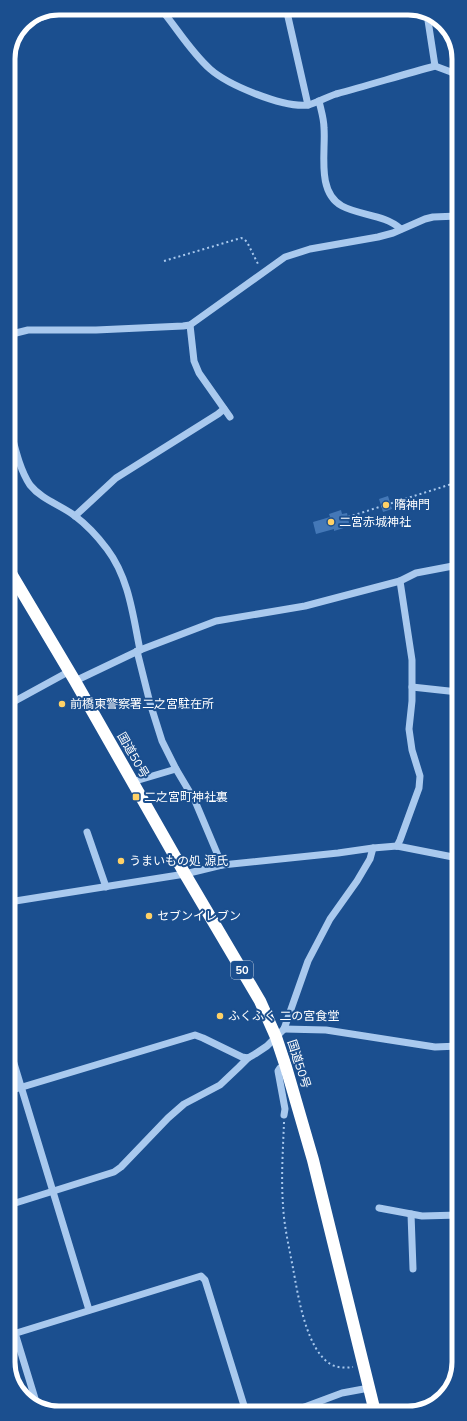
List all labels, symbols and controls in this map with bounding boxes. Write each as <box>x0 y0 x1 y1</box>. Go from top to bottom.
place label: 隋神門 <box>394 497 430 512</box>
marker: 隋神門 <box>381 500 391 510</box>
place label: 二宮赤城神社 <box>339 514 411 529</box>
marker: 二宮赤城神社 <box>326 517 336 527</box>
place label: 前橋東警察署二之宮駐在所 <box>70 696 214 711</box>
marker: 前橋東警察署二之宮駐在所 <box>57 699 67 709</box>
street label: 国道50号 <box>114 729 153 780</box>
place label: 二之宮町神社裏 <box>144 789 228 804</box>
marker: 二之宮町神社裏 <box>131 792 141 802</box>
place label: うまいもの処 源氏 <box>129 853 228 868</box>
marker: うまいもの処 源氏 <box>116 856 126 866</box>
place label: セブンイレブン <box>157 908 241 923</box>
marker: セブンイレブン <box>144 911 154 921</box>
road number: 50 <box>231 961 253 979</box>
place label: ふくふく 二の宮食堂 <box>228 1008 339 1023</box>
marker: ふくふく 二の宮食堂 <box>215 1011 225 1021</box>
street label: 国道50号 <box>285 1038 314 1090</box>

